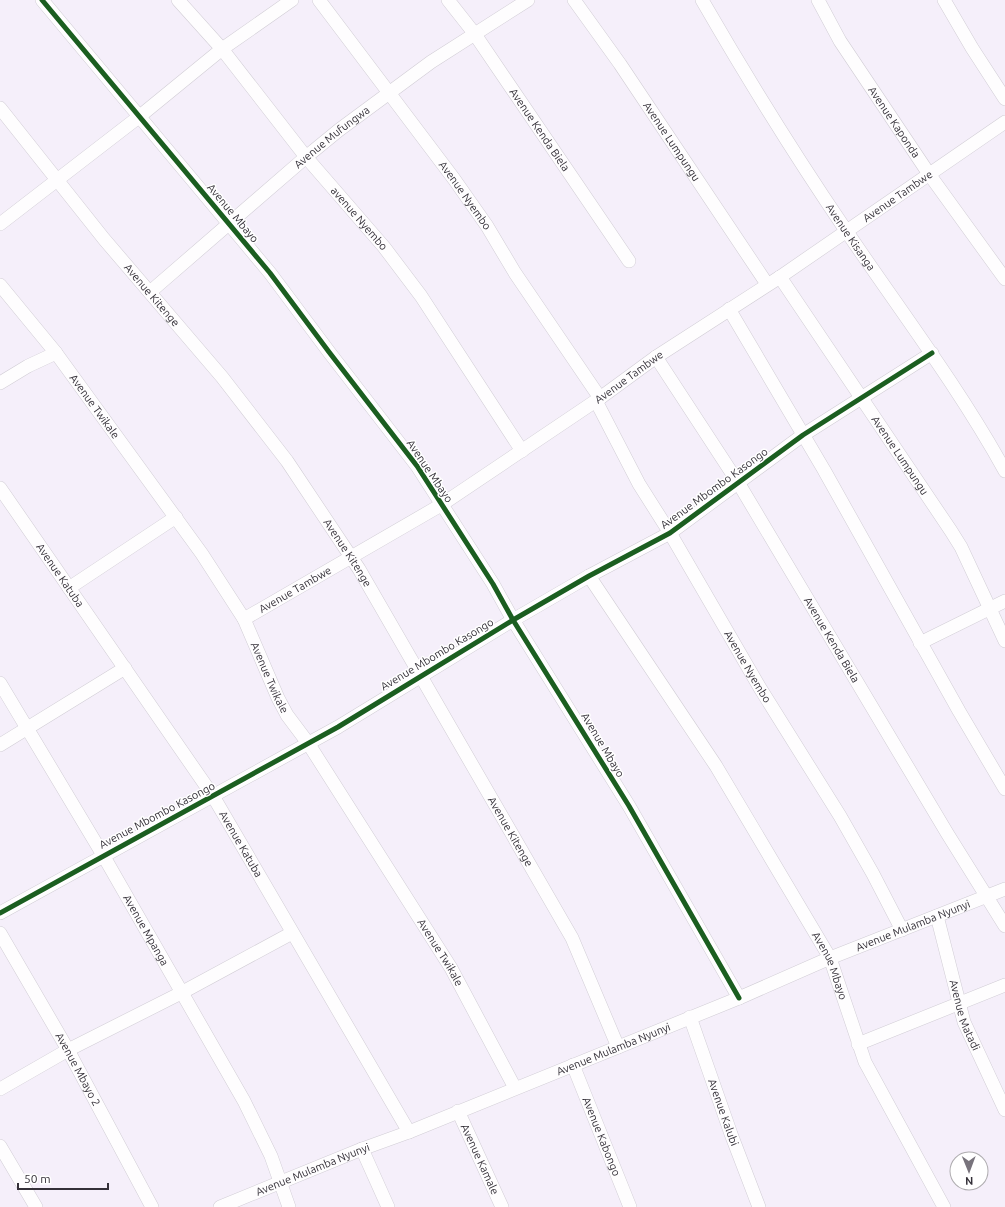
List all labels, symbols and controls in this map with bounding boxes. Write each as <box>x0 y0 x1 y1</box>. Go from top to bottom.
street label: Avenue Kaponda <box>866 84 922 160</box>
street label: Avenue Kenda Biela <box>507 86 572 173</box>
street label: Avenue Lumpungu <box>641 100 702 183</box>
street label: Avenue Mufungwa <box>292 104 372 170</box>
street label: Avenue Nyembo <box>437 159 494 232</box>
street label: Avenue Tambwe <box>861 168 935 224</box>
street label: Avenue Mbayo <box>205 181 261 245</box>
street label: avenue Nyembo <box>329 184 390 253</box>
street label: Avenue Kisanga <box>824 202 878 273</box>
street label: Avenue Kitenge <box>122 261 182 329</box>
street label: Avenue Tambwe <box>592 348 665 406</box>
street label: Avenue Twikale <box>67 372 122 441</box>
street label: Avenue Lumpungu <box>869 414 931 497</box>
street label: Avenue Mbayo <box>405 437 455 505</box>
street label: Avenue Mbombo Kasongo <box>658 445 770 531</box>
street label: Avenue Kitenge <box>321 517 374 589</box>
street label: Avenue Katuba <box>34 541 86 609</box>
street label: Avenue Tambwe <box>257 564 333 615</box>
street label: Avenue Kenda Biela <box>802 595 862 685</box>
street label: Avenue Mbombo Kasongo <box>378 616 496 692</box>
street label: Avenue Nyembo <box>722 629 774 705</box>
street label: Avenue Twikale <box>249 640 291 715</box>
street label: Avenue Mbayo <box>579 711 627 779</box>
street label: Avenue Mbombo Kasongo <box>97 779 217 851</box>
street label: Avenue Kitenge <box>486 795 535 868</box>
street label: Avenue Katuba <box>217 809 265 879</box>
street label: Avenue Mpanga <box>121 893 171 968</box>
street label: Avenue Mulamba Nyunyi <box>854 897 972 953</box>
street label: Avenue Twikale <box>415 917 465 988</box>
street label: Avenue Mbayo <box>810 930 850 1001</box>
street label: Avenue Matadi <box>947 979 982 1052</box>
street label: Avenue Mulamba Nyunyi <box>555 1021 672 1077</box>
street label: Avenue Mbayo 2 <box>53 1030 103 1108</box>
street label: Avenue Kalubi <box>706 1077 741 1148</box>
street label: Avenue Kabongo <box>580 1095 623 1178</box>
street label: Avenue Kamale <box>459 1122 501 1196</box>
street label: Avenue Mulamba Nyunyi <box>254 1141 371 1198</box>
north arrow <box>949 1151 989 1191</box>
scale bar <box>18 1165 108 1191</box>
text: 50 m <box>24 1172 51 1185</box>
text: N <box>965 1175 973 1187</box>

